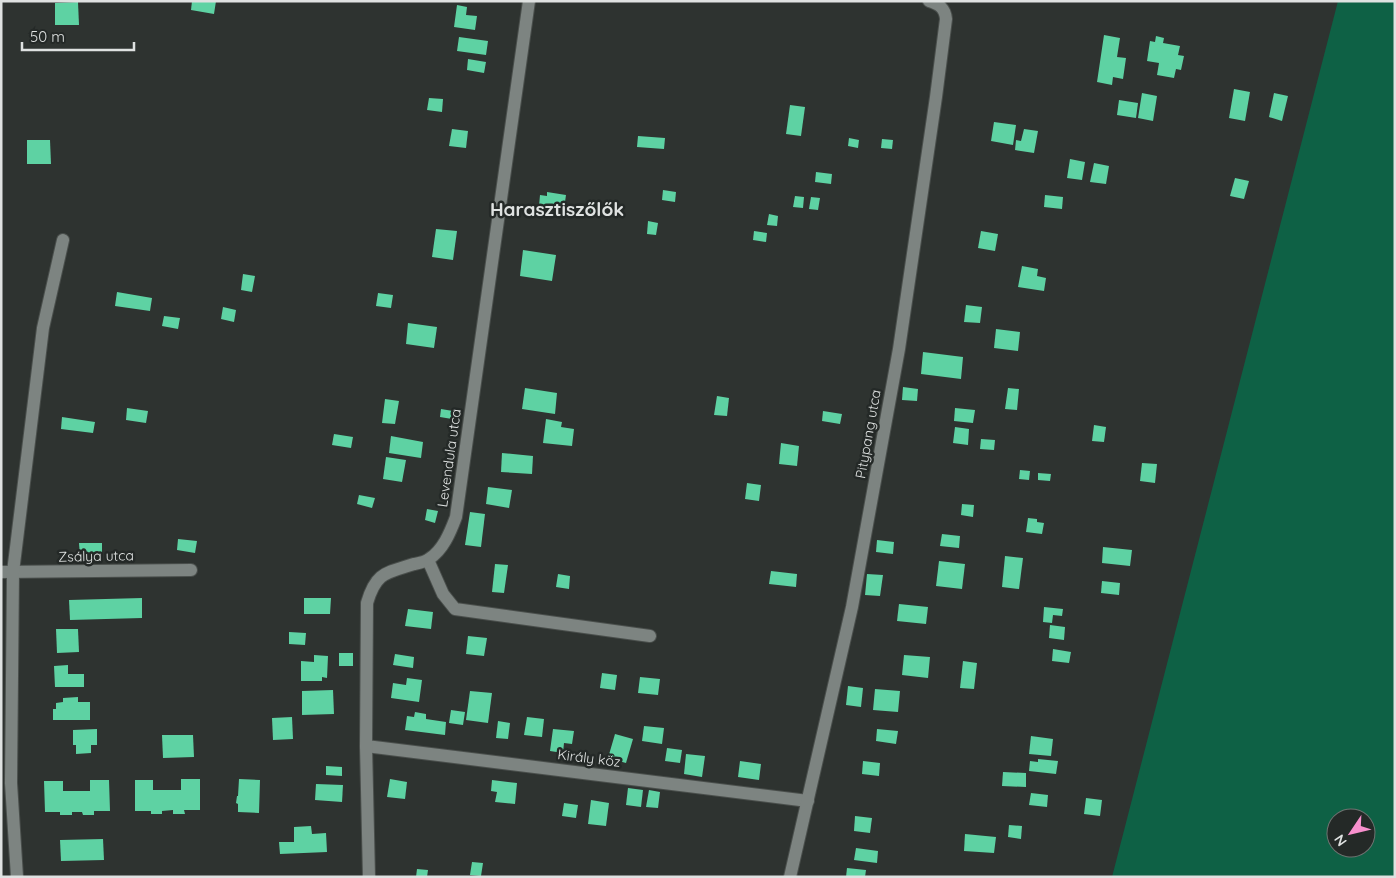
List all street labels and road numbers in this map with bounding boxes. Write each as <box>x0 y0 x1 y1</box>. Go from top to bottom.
street label: Pitypang utca <box>851 388 885 480</box>
street label: Levendula utca <box>433 408 465 508</box>
street label: Zsálya utca <box>58 546 134 566</box>
street label: Király köz <box>556 745 622 771</box>

